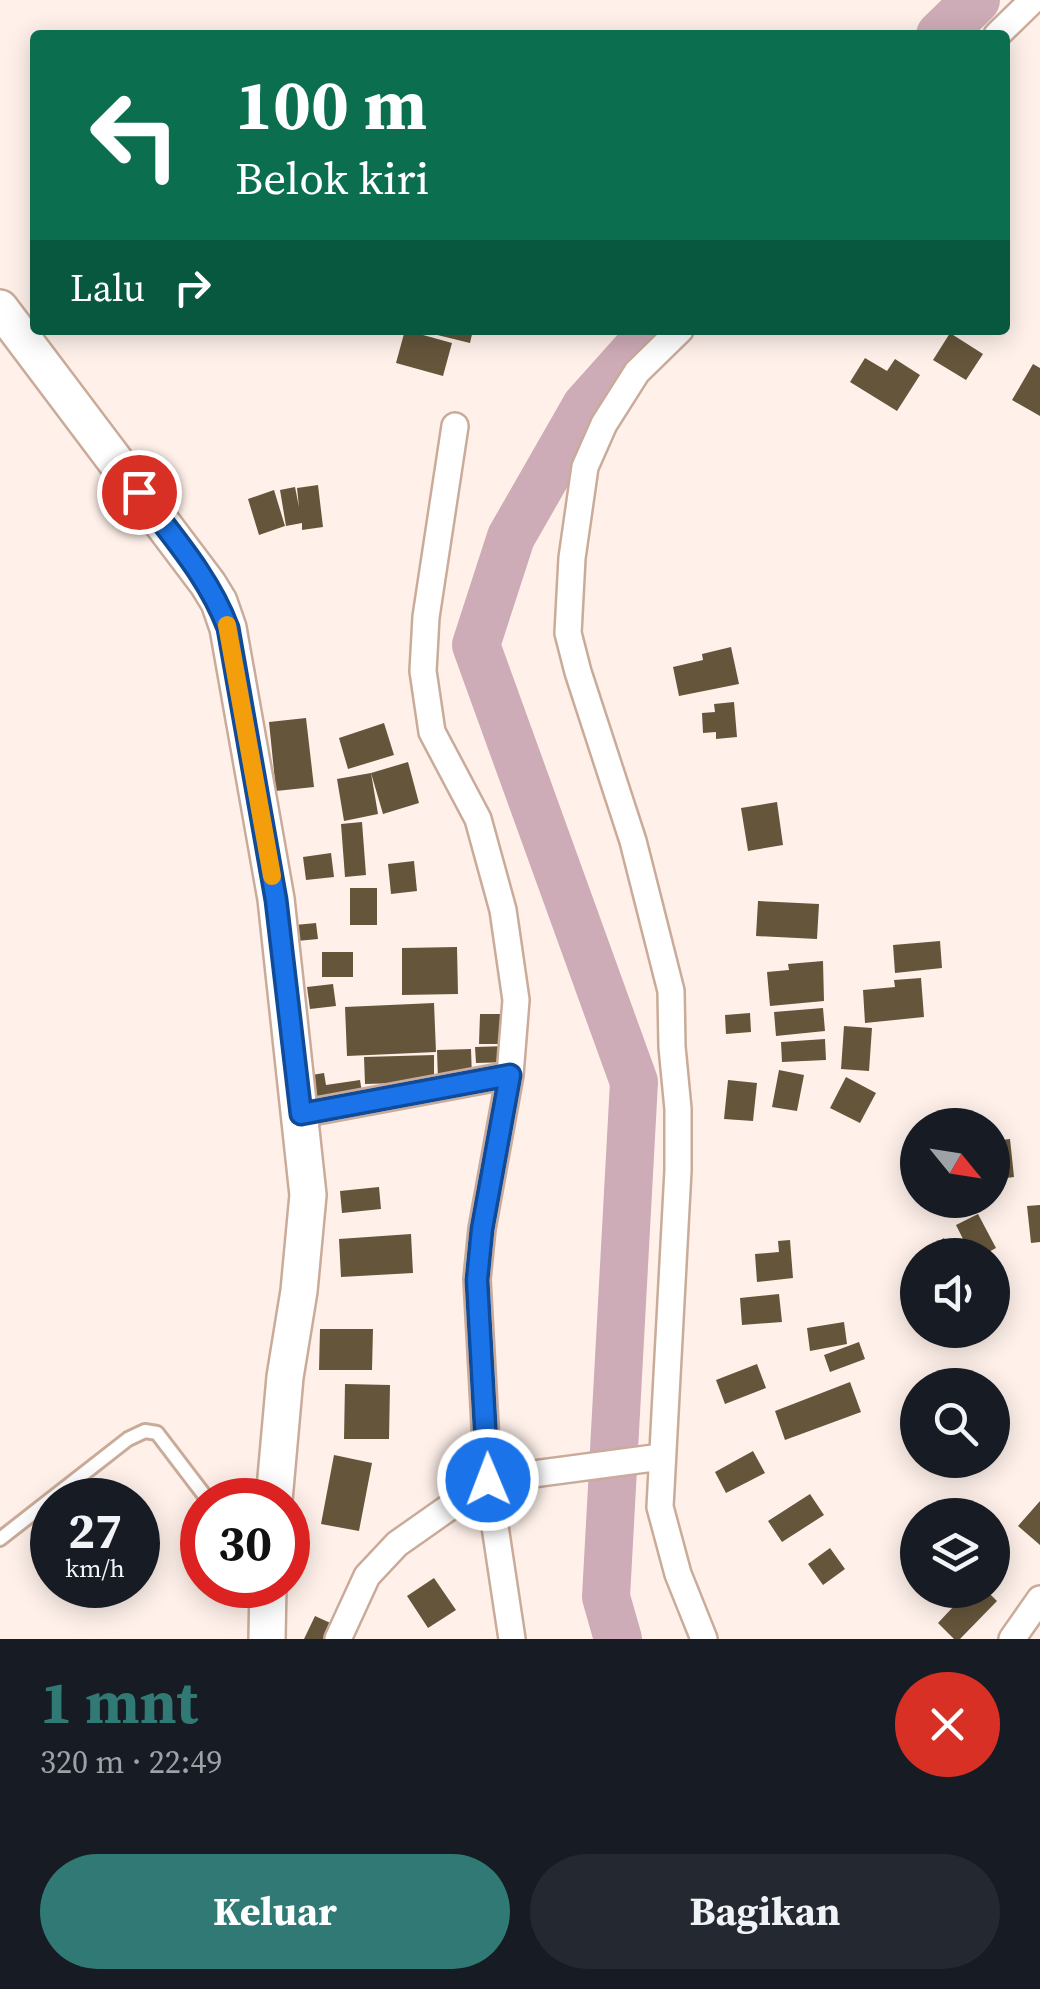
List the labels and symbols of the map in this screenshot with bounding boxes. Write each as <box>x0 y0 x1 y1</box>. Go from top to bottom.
pin <box>97 450 182 535</box>
north arrow <box>900 1108 1010 1218</box>
position arrow <box>436 1428 540 1532</box>
speed limit sign: 30 <box>180 1478 310 1608</box>

